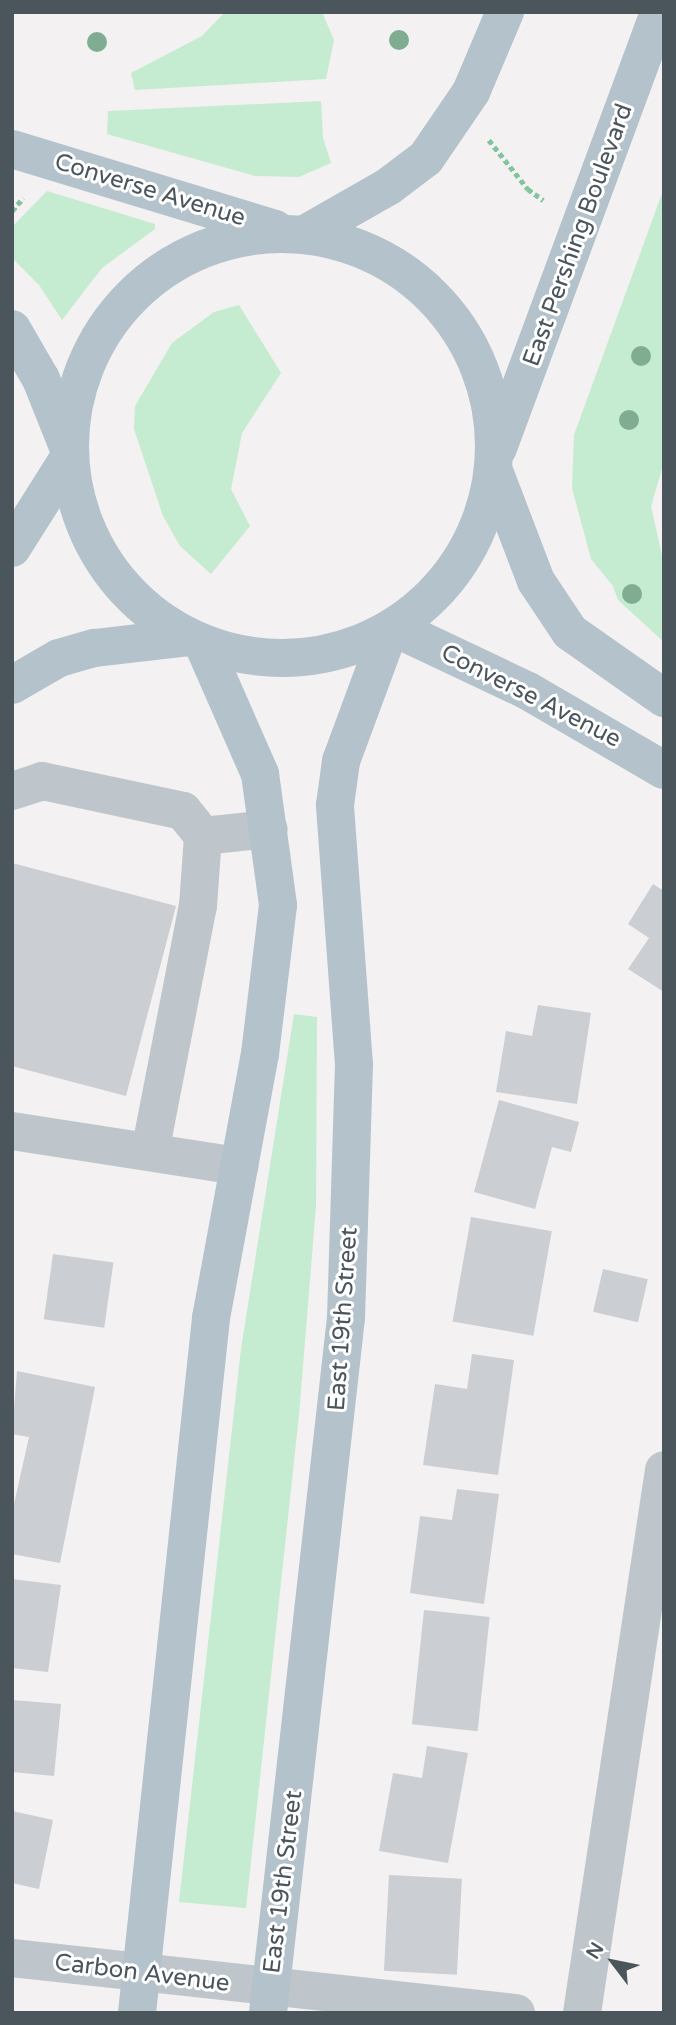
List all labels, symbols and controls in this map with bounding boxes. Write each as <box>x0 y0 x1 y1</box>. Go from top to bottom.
street label: East Pershing Boulevard <box>517 100 639 370</box>
street label: Converse Avenue <box>51 147 249 233</box>
street label: Converse Avenue <box>436 638 626 754</box>
street label: East 19th Street <box>322 1226 364 1412</box>
street label: East 19th Street <box>257 1789 309 1975</box>
north arrow <box>578 1927 648 1997</box>
text: N <box>582 1939 609 1963</box>
street label: Carbon Avenue <box>53 1948 231 1998</box>

